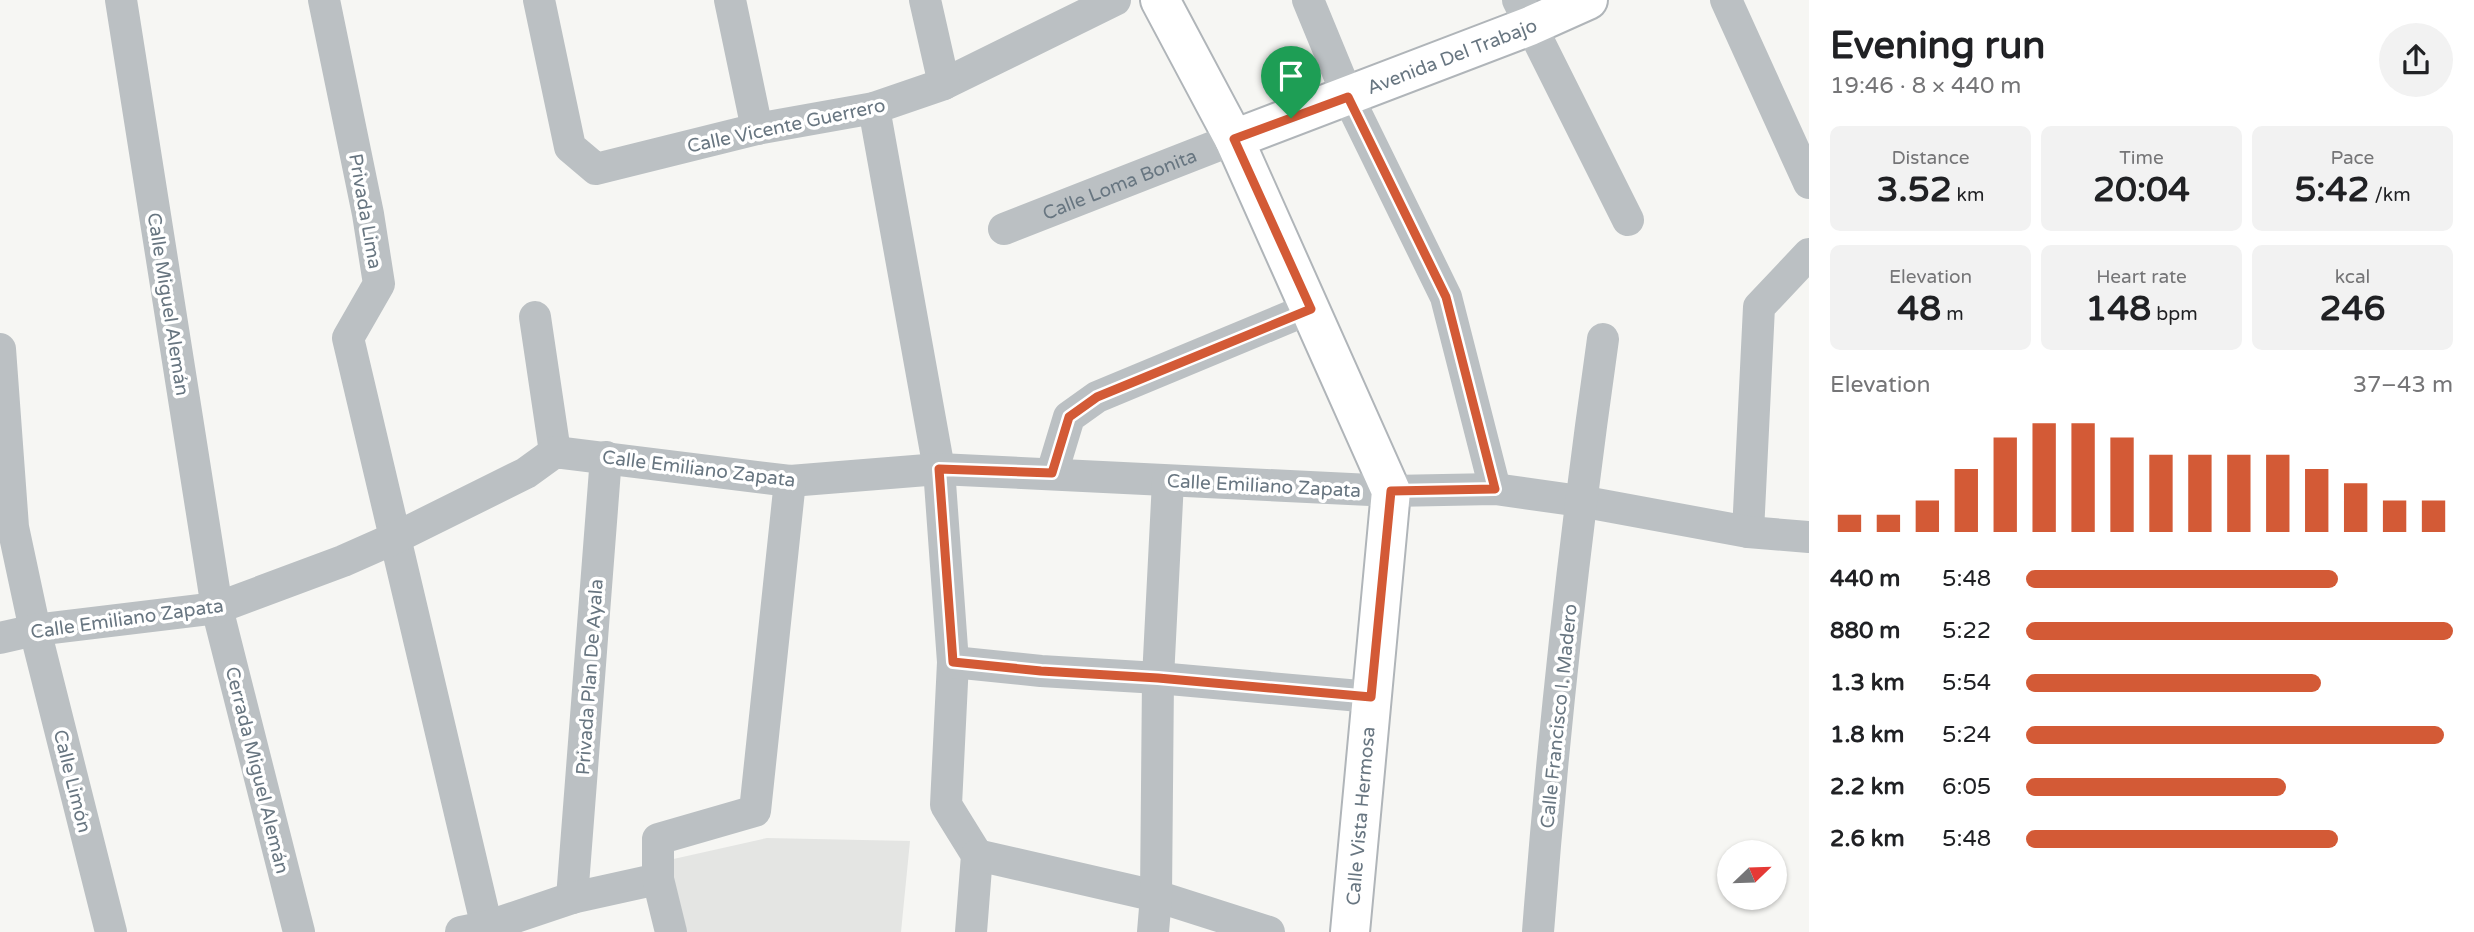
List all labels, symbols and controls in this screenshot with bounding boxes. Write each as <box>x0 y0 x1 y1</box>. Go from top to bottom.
street label: Avenida Del Trabajo <box>1364 14 1541 99</box>
text: Evening run <box>1830 23 2045 69</box>
button: share <box>2379 23 2453 97</box>
pin <box>1261 46 1321 118</box>
icon: arrive <box>1272 57 1310 95</box>
text: 19:46 · 8 × 440 m <box>1830 72 2021 100</box>
street label: Calle Vicente Guerrero <box>685 94 887 158</box>
street label: Calle Loma Bonita <box>1040 145 1200 225</box>
text: Distance <box>1891 147 1970 169</box>
text: Time <box>2119 147 2164 169</box>
text: Pace <box>2331 147 2374 169</box>
street label: Privada Lima <box>344 152 386 271</box>
text: 3.52 <box>1877 169 1952 211</box>
text: 20:04 <box>2093 169 2190 211</box>
text: 5:42 <box>2294 169 2369 211</box>
text: km <box>1952 184 1984 206</box>
text: /km <box>2369 184 2411 206</box>
street label: Calle Miguel Alemán <box>143 211 193 397</box>
text: Elevation <box>1889 266 1972 288</box>
text: Heart rate <box>2096 266 2187 288</box>
text: kcal <box>2335 266 2370 288</box>
text: 48 <box>1897 288 1941 330</box>
text: 148 <box>2085 288 2151 330</box>
text: 246 <box>2320 288 2385 330</box>
text: m <box>1941 303 1964 325</box>
text: bpm <box>2151 303 2198 325</box>
text: Elevation <box>1830 371 1931 399</box>
text: 37–43 m <box>2353 371 2453 399</box>
street label: Calle Emiliano Zapata <box>601 446 797 492</box>
street label: Calle Emiliano Zapata <box>1166 470 1362 502</box>
text: 440 m <box>1830 565 1900 593</box>
text: 5:48 <box>1942 565 1991 593</box>
street label: Privada Plan De Ayala <box>572 578 608 776</box>
street label: Calle Emiliano Zapata <box>29 595 225 643</box>
street label: Calle Francisco I. Madero <box>1536 603 1582 830</box>
text: 880 m <box>1830 617 1900 645</box>
text: 5:22 <box>1942 617 1991 645</box>
street label: Cerrada Miguel Alemán <box>221 664 293 876</box>
text: 1.3 km <box>1830 669 1905 697</box>
text: 5:54 <box>1942 669 1991 697</box>
text: 1.8 km <box>1830 721 1904 749</box>
text: 5:24 <box>1942 721 1991 749</box>
street label: Calle Vista Hermosa <box>1342 726 1380 907</box>
street label: Calle Limón <box>49 728 95 835</box>
text: 2.2 km <box>1830 773 1905 801</box>
text: 6:05 <box>1942 773 1991 801</box>
text: 2.6 km <box>1830 825 1905 853</box>
text: 5:48 <box>1942 825 1991 853</box>
north arrow <box>1717 840 1787 910</box>
map controls <box>1717 840 1787 910</box>

